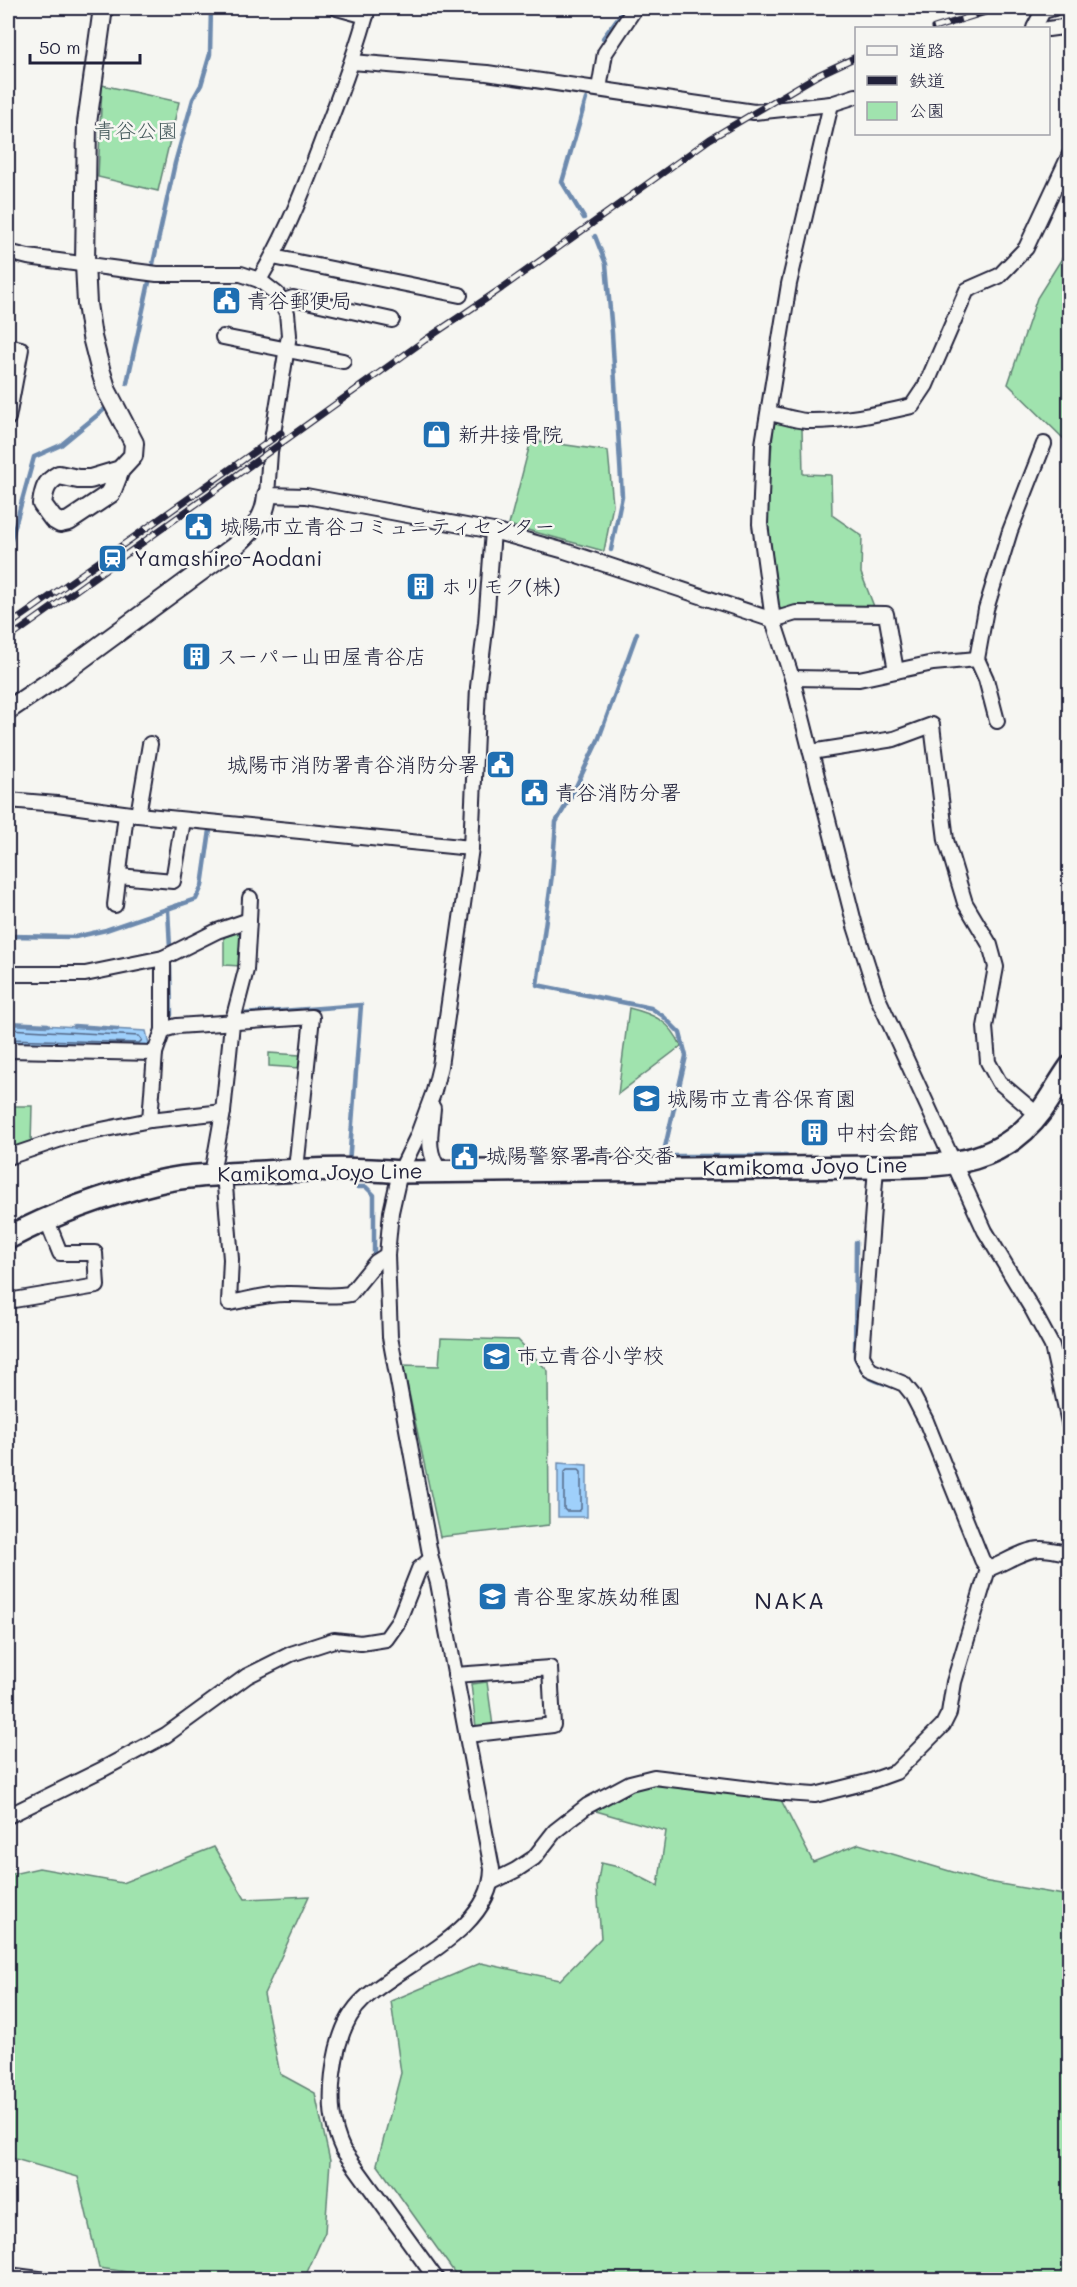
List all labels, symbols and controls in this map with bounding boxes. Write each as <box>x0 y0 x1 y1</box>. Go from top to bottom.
scale bar <box>30 27 140 65</box>
legend <box>855 27 1050 135</box>
text: 50 m <box>39 35 81 59</box>
text: 道路 <box>909 38 945 62</box>
text: 鉄道 <box>909 68 945 92</box>
text: 公園 <box>909 98 945 122</box>
park label: 青谷公園 <box>94 116 178 143</box>
public building icon: 青谷郵便局 <box>210 285 242 317</box>
place label: 青谷郵便局 <box>247 286 352 313</box>
shop icon: 新井接骨院 <box>421 419 453 451</box>
place label: 新井接骨院 <box>458 420 563 447</box>
public building icon: 城陽市立青谷コミュニティセンター <box>183 511 215 543</box>
place label: 城陽市立青谷コミュニティセンター <box>220 512 555 539</box>
station icon: Yamashiro-Aodani <box>97 543 129 575</box>
place label: Yamashiro-Aodani <box>134 544 322 571</box>
building icon: ホリモク(株) <box>404 571 436 603</box>
place label: ホリモク(株) <box>441 572 560 599</box>
building icon: スーパー山田屋青谷店 <box>180 641 212 673</box>
place label: スーパー山田屋青谷店 <box>217 642 426 669</box>
public building icon: 城陽市消防署青谷消防分署 <box>484 749 516 781</box>
place label: 城陽市消防署青谷消防分署 <box>227 750 479 777</box>
public building icon: 青谷消防分署 <box>518 777 550 809</box>
place label: 青谷消防分署 <box>555 778 681 805</box>
school or university icon: 城陽市立青谷保育園 <box>630 1083 662 1115</box>
place label: 城陽市立青谷保育園 <box>667 1084 856 1111</box>
building icon: 中村会館 <box>798 1117 830 1149</box>
place label: 中村会館 <box>835 1118 919 1145</box>
public building icon: 城陽警察署青谷交番 <box>449 1140 481 1172</box>
place label: 城陽警察署青谷交番 <box>486 1141 675 1168</box>
street label: Kamikoma Joyo Line <box>702 1150 908 1181</box>
street label: Kamikoma Joyo Line <box>217 1156 423 1187</box>
school or university icon: 市立青谷小学校 <box>480 1340 512 1372</box>
place label: 市立青谷小学校 <box>517 1341 664 1368</box>
school or university icon: 青谷聖家族幼稚園 <box>476 1581 508 1613</box>
place label: 青谷聖家族幼稚園 <box>513 1582 681 1609</box>
district label: NAKA <box>754 1584 826 1615</box>

